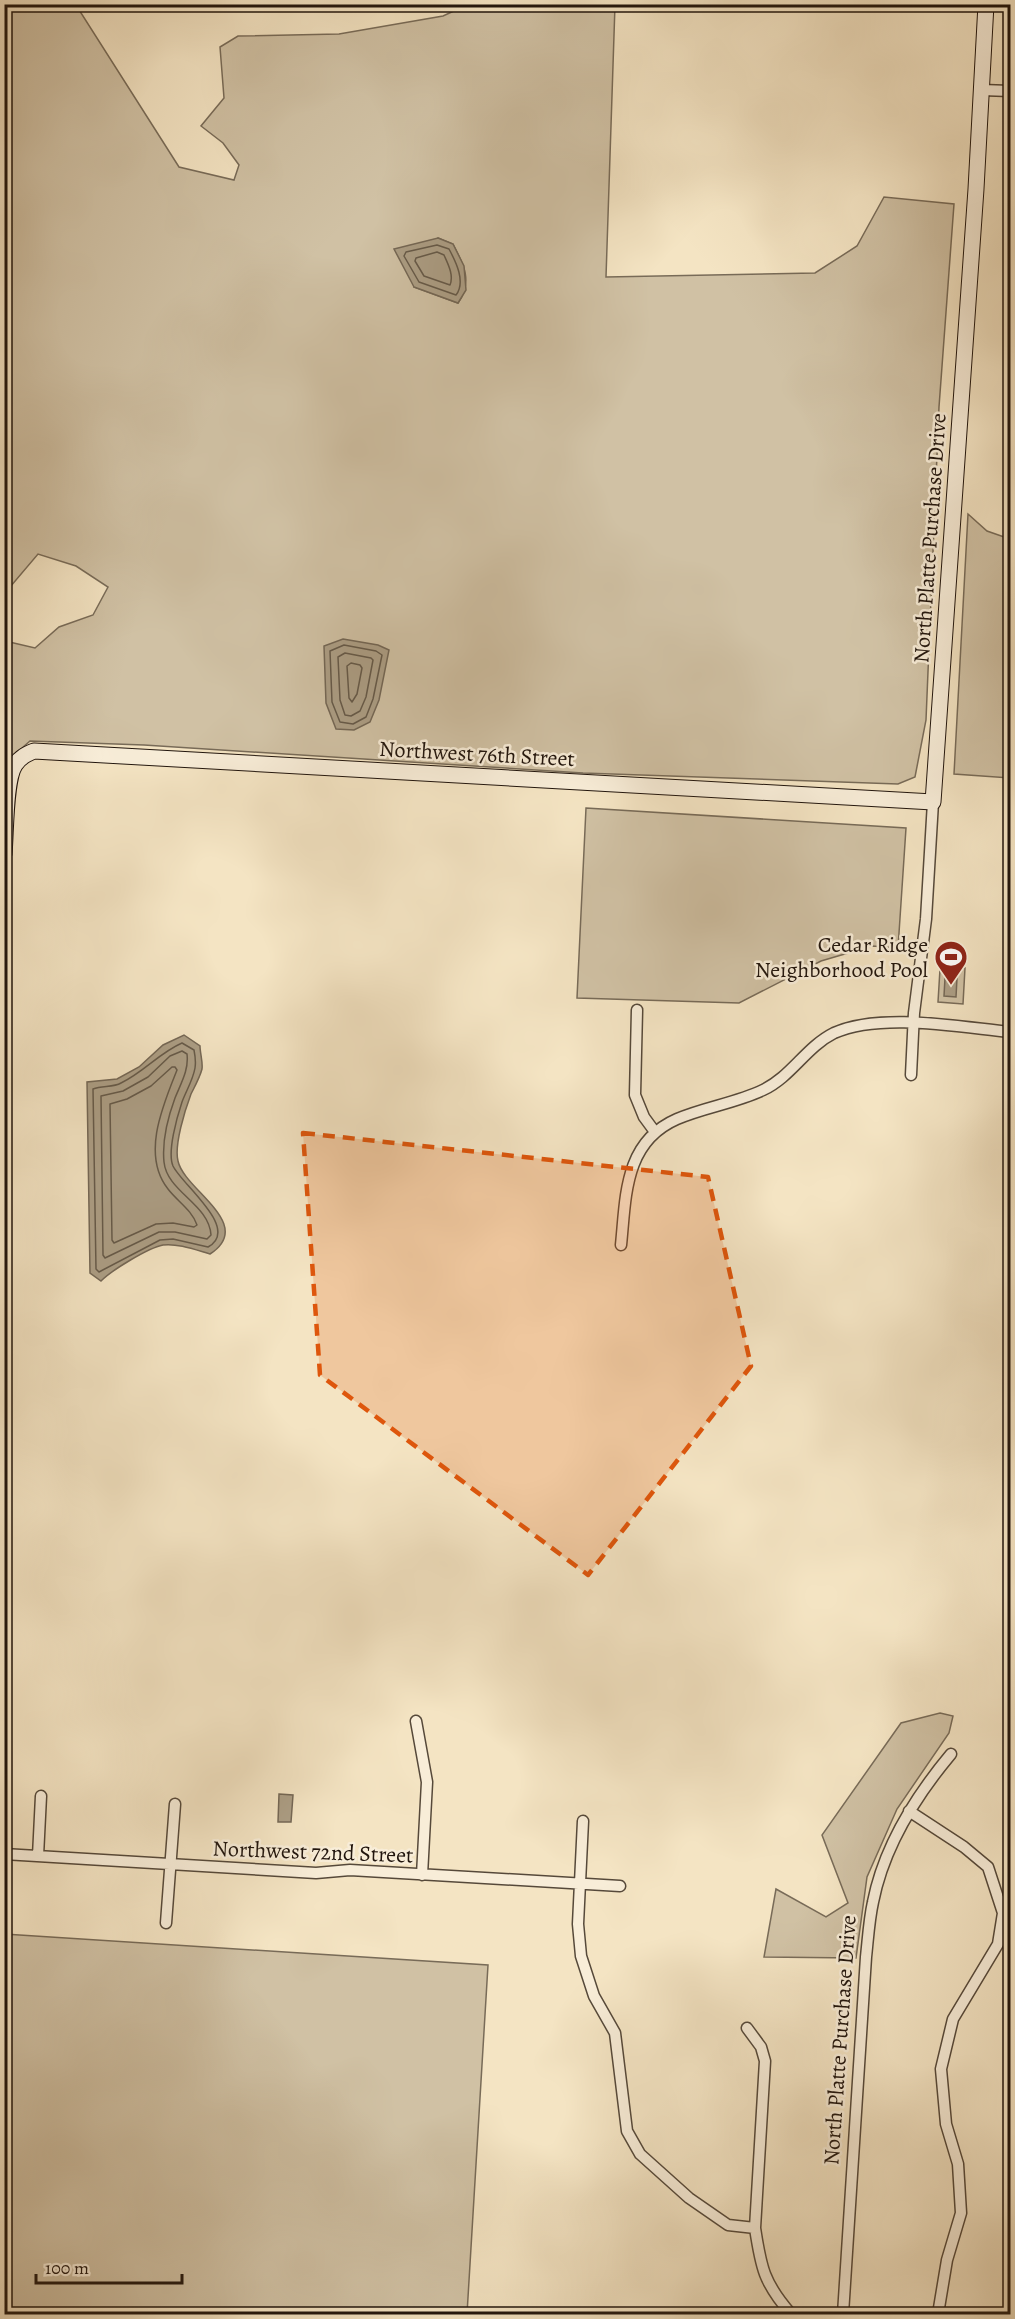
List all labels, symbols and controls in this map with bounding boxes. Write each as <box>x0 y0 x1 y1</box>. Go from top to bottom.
street label: North Platte Purchase Drive <box>906 412 954 664</box>
street label: Northwest 76th Street <box>378 734 575 774</box>
place label: Cedar Ridge Neighborhood Pool <box>755 930 928 985</box>
sports icon: Cedar Ridge Neighborhood Pool <box>933 939 969 986</box>
street label: Northwest 72nd Street <box>212 1834 414 1870</box>
street label: North Platte Purchase Drive <box>816 1914 864 2166</box>
scale bar <box>36 2247 182 2285</box>
text: 100 m <box>45 2256 89 2280</box>

